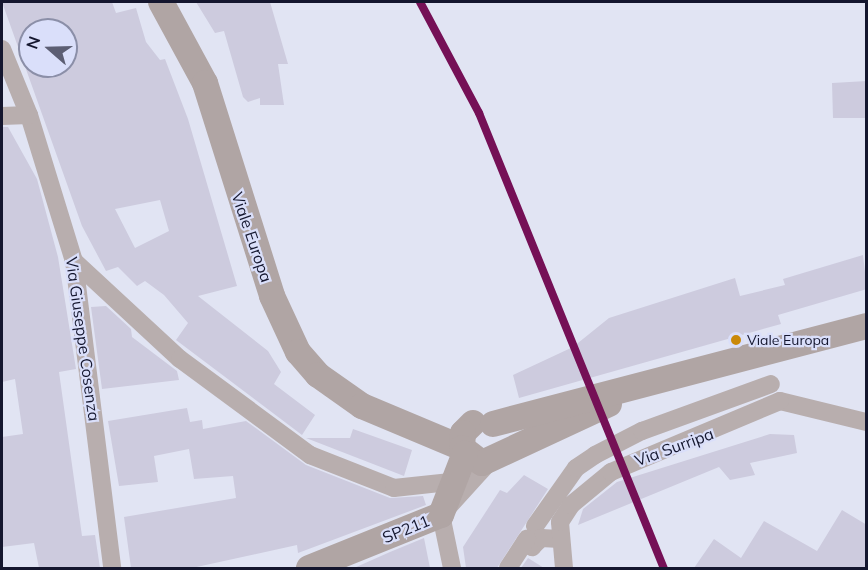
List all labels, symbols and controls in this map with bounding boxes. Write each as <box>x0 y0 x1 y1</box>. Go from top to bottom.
north arrow <box>18 18 78 78</box>
text: N <box>21 33 44 52</box>
street label: Viale Europa <box>228 189 276 285</box>
street label: Via Giuseppe Cosenza <box>62 256 104 422</box>
place label: Viale Europa <box>747 332 829 348</box>
marker: Viale Europa <box>730 334 742 346</box>
street label: Via Surripa <box>632 424 716 470</box>
street label: SP211 <box>380 511 432 547</box>

